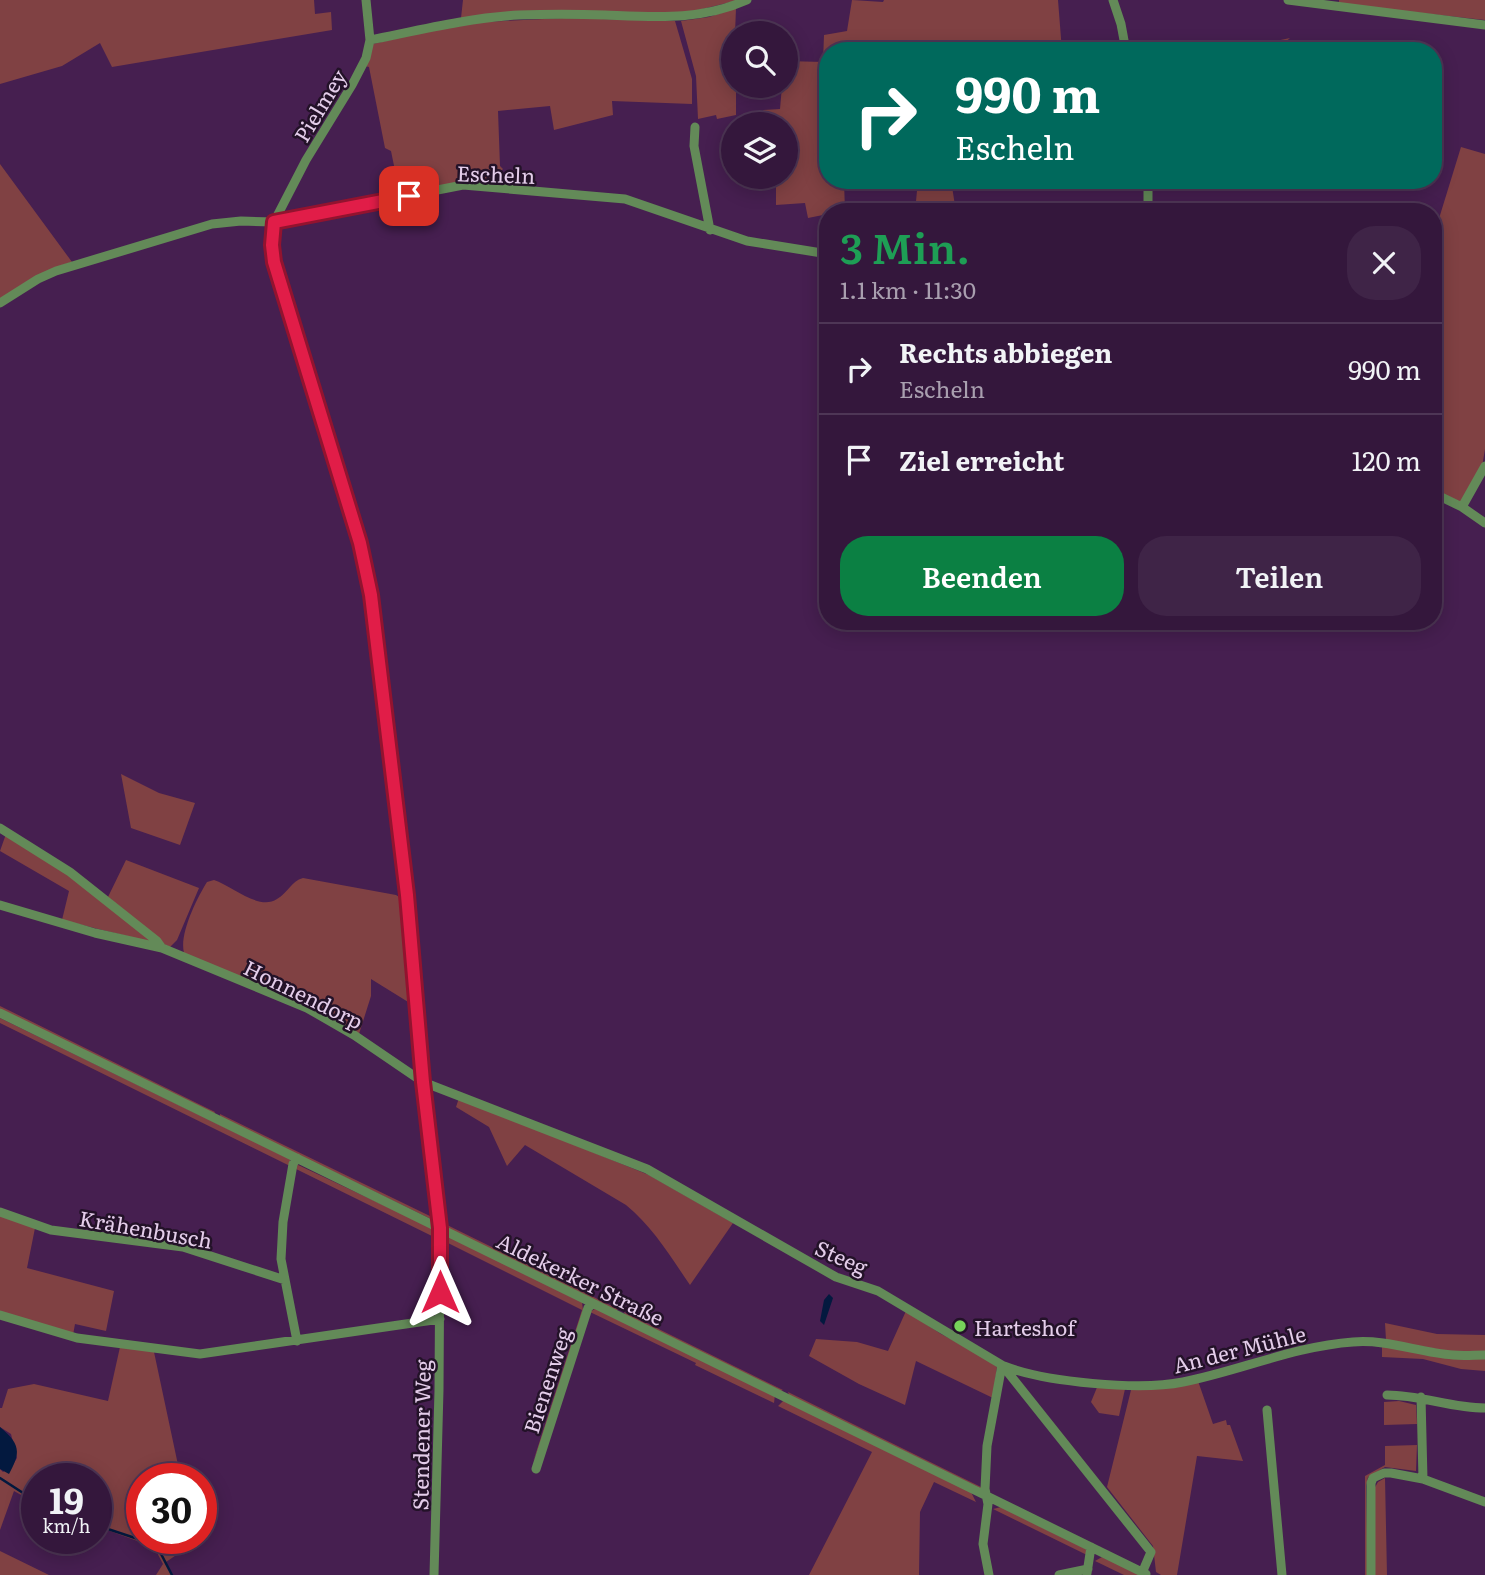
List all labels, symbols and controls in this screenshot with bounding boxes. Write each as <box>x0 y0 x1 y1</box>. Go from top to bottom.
map controls <box>721 21 798 189</box>
button: search <box>721 21 798 98</box>
text: 990 m <box>955 55 1100 128</box>
street label: Pielmey <box>285 62 353 147</box>
icon: right <box>840 70 931 161</box>
button: layers <box>721 112 798 189</box>
text: Escheln <box>955 122 1074 170</box>
street label: Escheln <box>456 156 536 190</box>
pin <box>379 166 439 226</box>
icon: arrive <box>390 177 428 215</box>
text: 3 Min. <box>840 215 970 277</box>
button: close <box>1347 226 1421 300</box>
text: 1.1 km · 11:30 <box>840 272 976 306</box>
text: Rechts abbiegen <box>899 332 1112 371</box>
text: 990 m <box>1348 349 1421 388</box>
icon: right <box>840 350 878 388</box>
text: Escheln <box>899 371 985 405</box>
text: Ziel erreicht <box>899 440 1064 479</box>
text: 120 m <box>1352 440 1421 479</box>
icon: arrive <box>840 441 878 479</box>
button: Beenden <box>840 536 1124 616</box>
button: Teilen <box>1138 536 1421 616</box>
street label: Honnendorp <box>239 951 369 1035</box>
street label: Krähenbusch <box>77 1201 215 1255</box>
street label: Aldekerker Straße <box>492 1224 670 1332</box>
street label: Steeg <box>811 1231 873 1281</box>
position arrow <box>403 1255 477 1329</box>
place label: Harteshof <box>974 1311 1077 1342</box>
street label: An der Mühle <box>1169 1317 1309 1379</box>
marker: Harteshof <box>952 1318 968 1334</box>
street label: Bienenweg <box>514 1323 578 1437</box>
street label: Stendener Weg <box>403 1359 437 1511</box>
speed limit sign: 30 <box>126 1463 217 1554</box>
text: 19 <box>49 1473 84 1525</box>
text: km/h <box>43 1512 90 1539</box>

